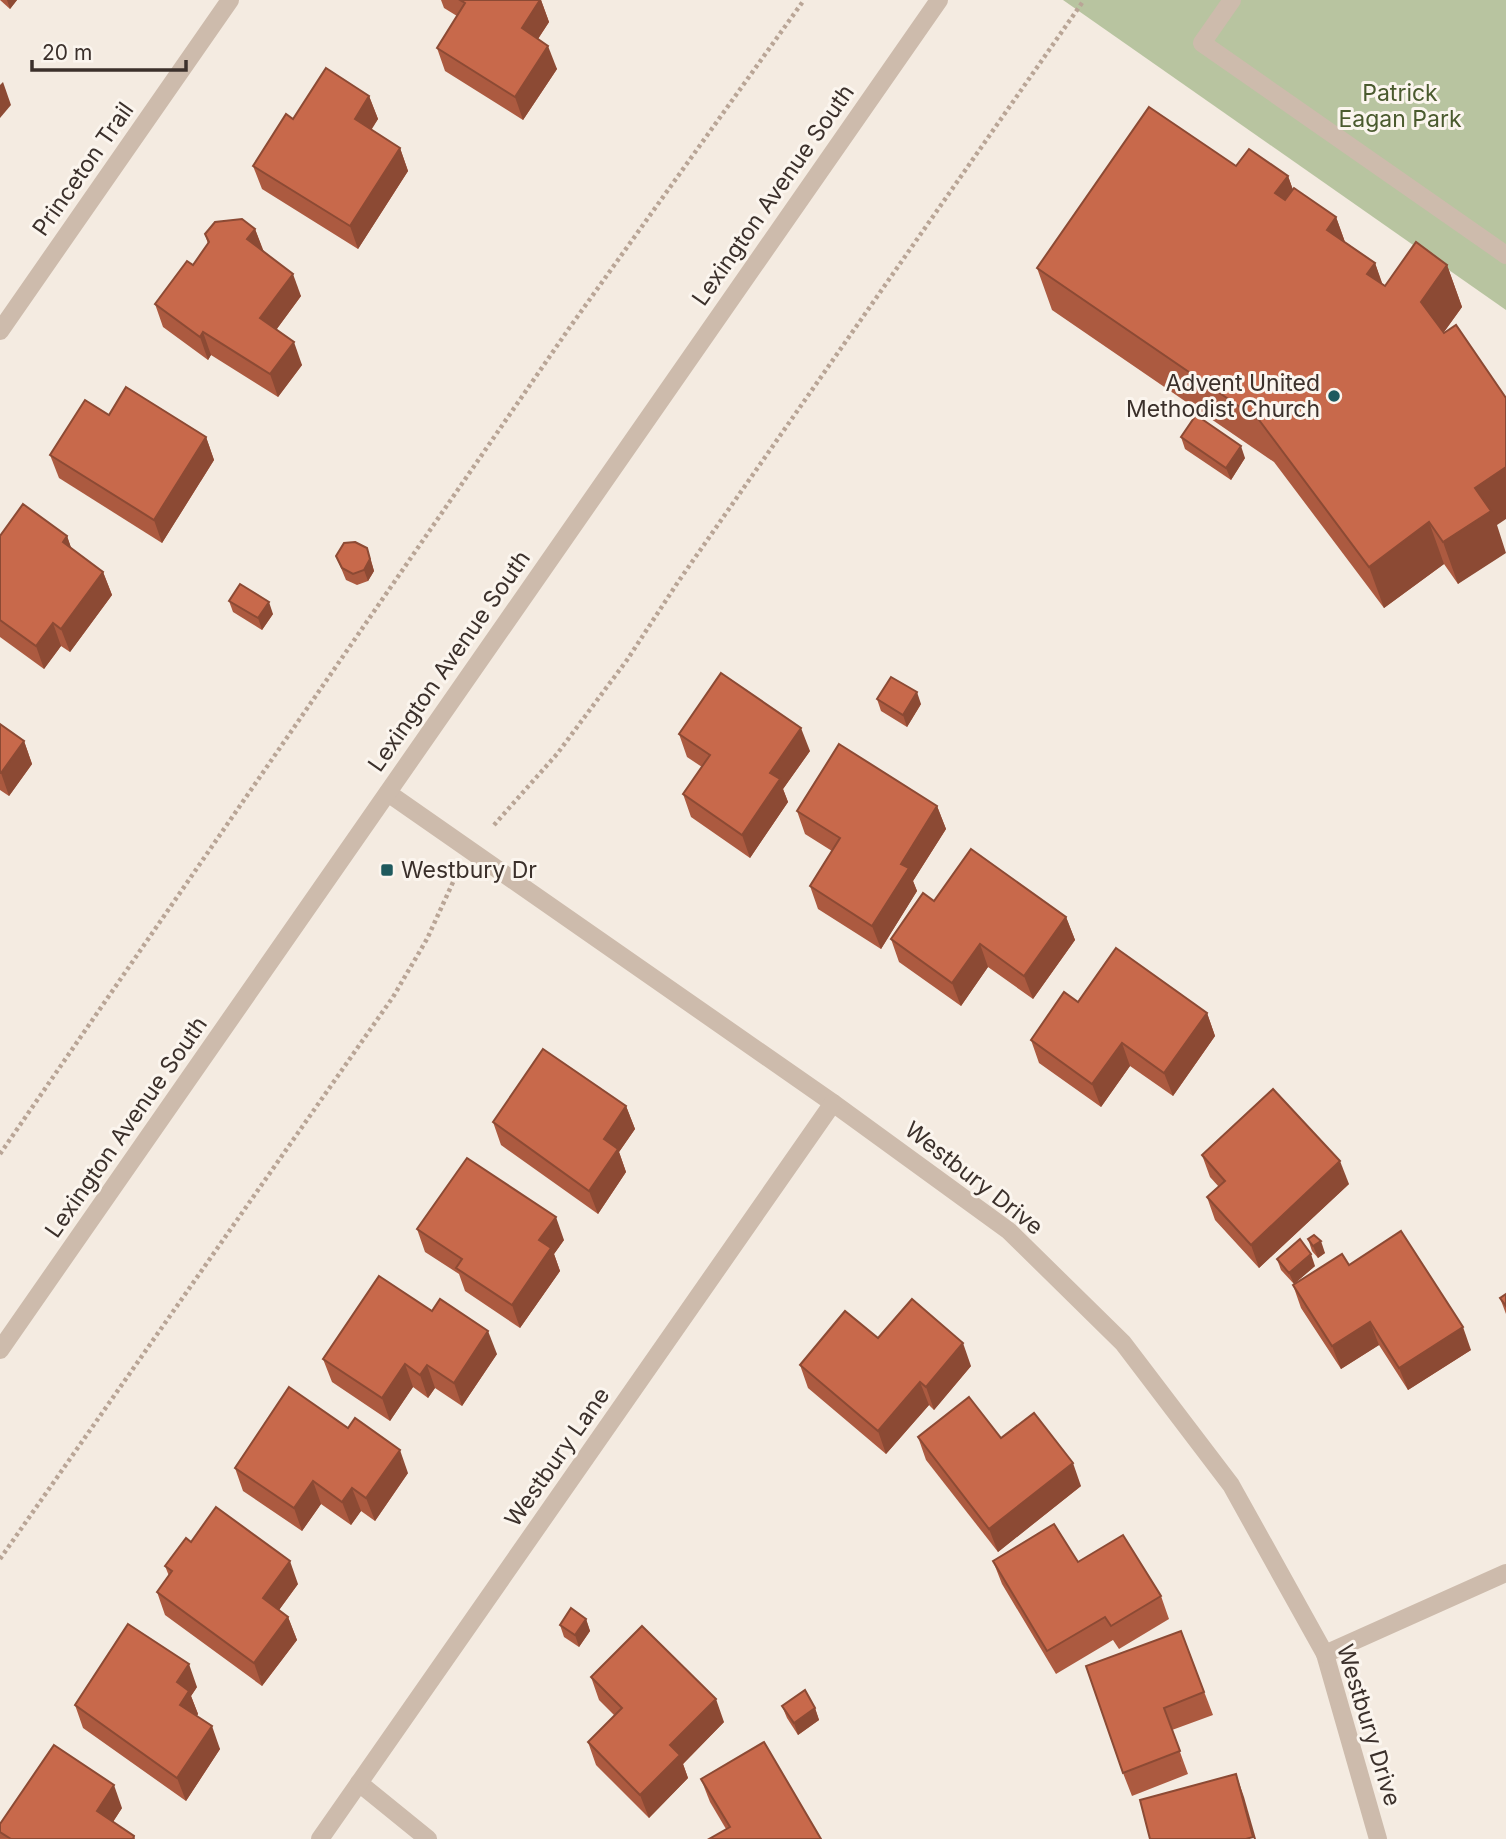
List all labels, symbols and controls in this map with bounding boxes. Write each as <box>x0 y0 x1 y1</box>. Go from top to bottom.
scale bar <box>32 28 186 72</box>
text: 20 m <box>42 40 92 65</box>
street label: Lexington Avenue South <box>686 79 860 311</box>
park label: Patrick Eagan Park <box>1338 79 1462 133</box>
street label: Princeton Trail <box>27 97 139 241</box>
place label: Advent United Methodist Church <box>1126 369 1320 423</box>
marker: Advent United Methodist Church <box>1326 388 1342 404</box>
street label: Lexington Avenue South <box>362 545 536 777</box>
place label: Westbury Dr <box>401 856 537 884</box>
marker: Westbury Dr <box>379 862 395 878</box>
street label: Lexington Avenue South <box>39 1011 213 1243</box>
street label: Westbury Drive <box>899 1115 1049 1241</box>
street label: Westbury Lane <box>499 1382 615 1532</box>
street label: Westbury Drive <box>1331 1641 1407 1809</box>

